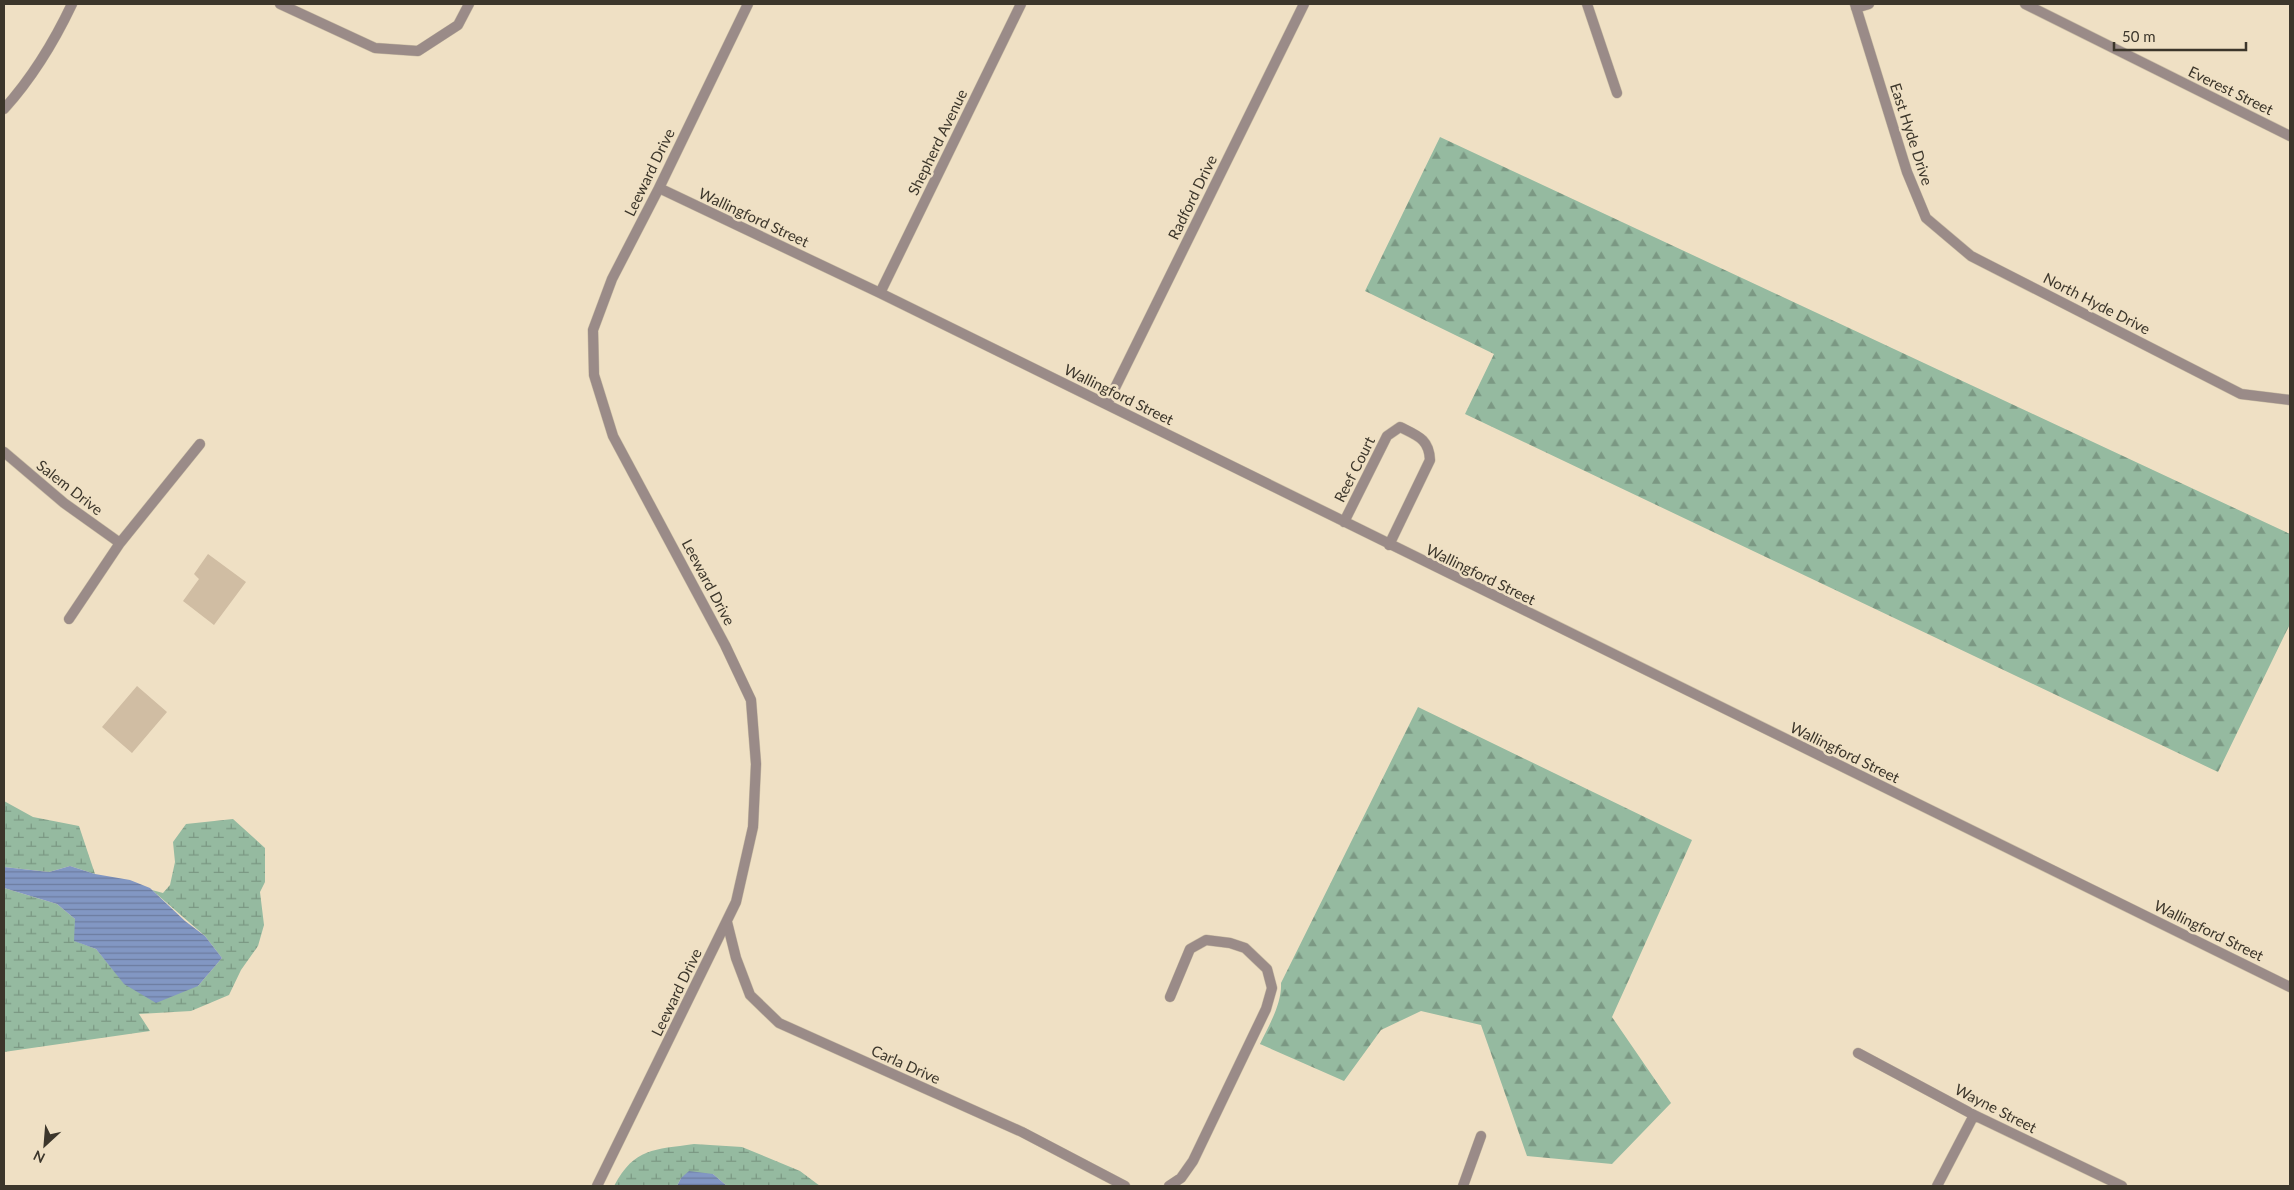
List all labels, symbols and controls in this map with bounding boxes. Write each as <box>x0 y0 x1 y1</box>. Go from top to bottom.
scale bar <box>2114 20 2246 52</box>
text: 50 m <box>2122 27 2156 45</box>
street label: Everest Street <box>2186 62 2277 119</box>
street label: East Hyde Drive <box>1887 81 1937 187</box>
street label: Shepherd Avenue <box>904 86 970 198</box>
street label: Leeward Drive <box>620 125 678 219</box>
street label: Radford Drive <box>1164 152 1220 242</box>
street label: Wallingford Street <box>696 184 812 251</box>
street label: North Hyde Drive <box>2041 268 2153 338</box>
street label: Wallingford Street <box>1061 360 1177 429</box>
street label: Reef Court <box>1330 433 1378 505</box>
street label: Salem Drive <box>33 456 107 518</box>
street label: Leeward Drive <box>679 536 739 628</box>
street label: Wallingford Street <box>1423 540 1539 609</box>
street label: Wallingford Street <box>1787 718 1903 787</box>
street label: Wallingford Street <box>2151 896 2267 965</box>
street label: Leeward Drive <box>647 945 705 1039</box>
street label: Carla Drive <box>869 1041 943 1087</box>
street label: Wayne Street <box>1952 1080 2040 1137</box>
north arrow <box>20 1120 70 1170</box>
text: N <box>31 1147 48 1167</box>

